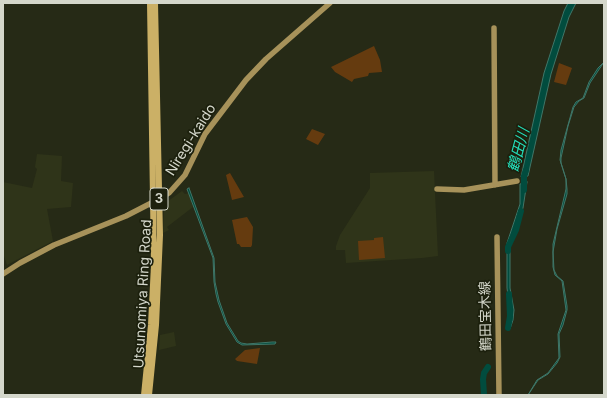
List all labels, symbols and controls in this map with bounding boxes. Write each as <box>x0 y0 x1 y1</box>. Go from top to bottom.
street label: Niregi-kaido <box>162 101 220 179</box>
water label: 鶴田川 <box>504 126 534 174</box>
road number: 3 <box>150 188 168 210</box>
street label: Utsunomiya Ring Road <box>131 219 155 369</box>
street label: 鶴田宝木線 <box>477 281 495 351</box>

